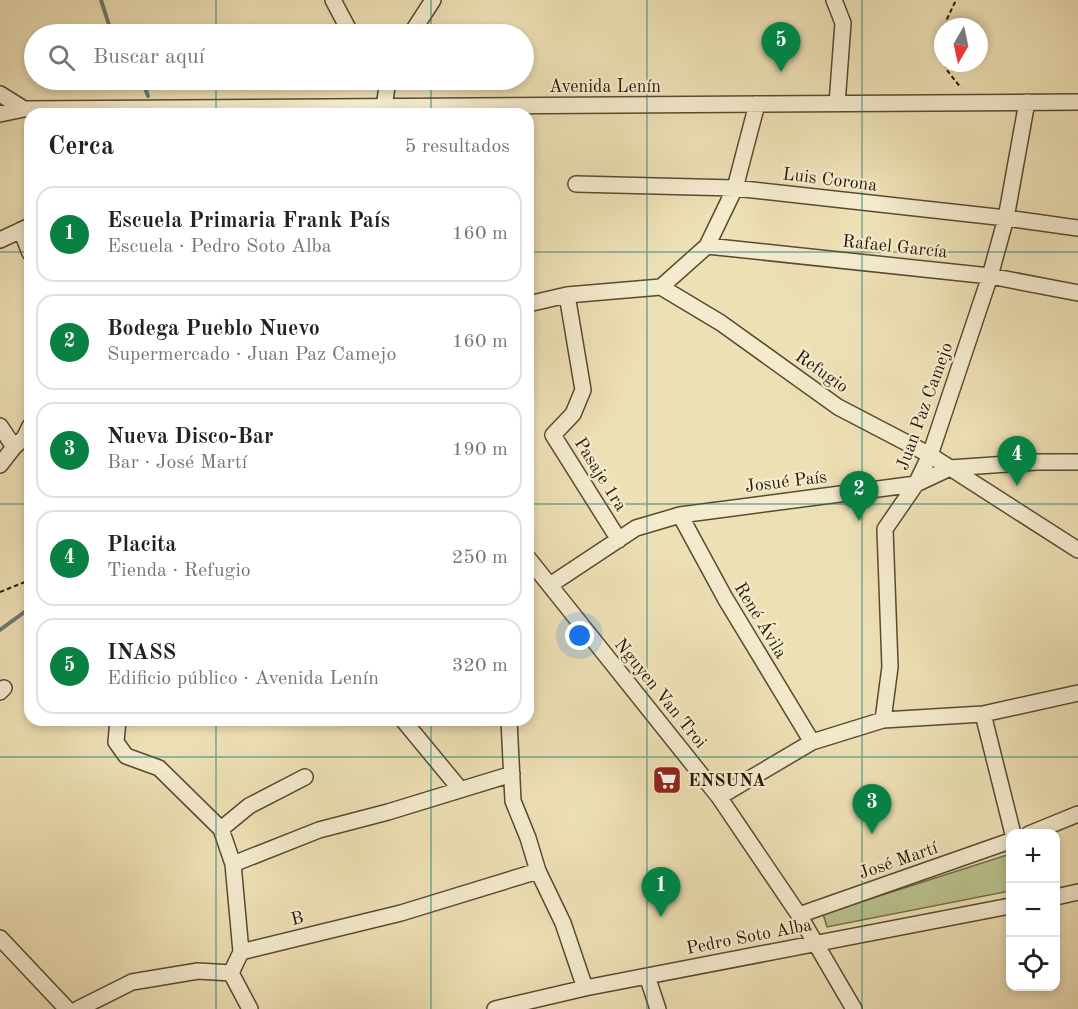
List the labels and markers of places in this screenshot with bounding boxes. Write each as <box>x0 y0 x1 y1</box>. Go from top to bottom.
pin: 5 <box>762 22 800 72</box>
pin: 4 <box>998 436 1036 486</box>
pin: 2 <box>840 472 878 521</box>
supermarket icon: ENSUNA <box>651 764 683 796</box>
place label: ENSUNA <box>688 772 766 790</box>
pin: 3 <box>852 784 892 834</box>
pin: 1 <box>642 868 680 917</box>

